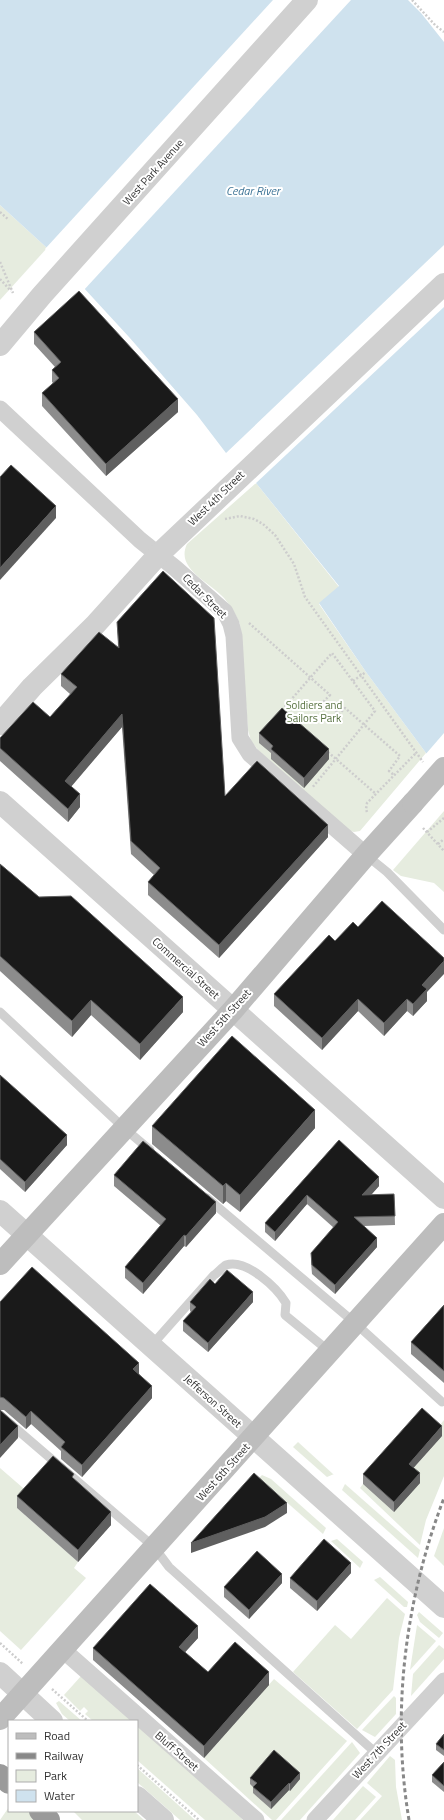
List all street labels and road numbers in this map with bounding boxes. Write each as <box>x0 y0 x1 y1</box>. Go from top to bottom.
street label: West Park Avenue <box>119 135 187 209</box>
street label: West 4th Street <box>184 467 248 529</box>
street label: Cedar Street <box>179 570 231 622</box>
street label: Commercial Street <box>149 933 223 1003</box>
street label: West 5th Street <box>194 985 255 1051</box>
street label: Jefferson Street <box>181 1371 246 1431</box>
street label: West 6th Street <box>193 1439 254 1505</box>
street label: West 7th Street <box>348 1718 410 1782</box>
street label: Bluff Street <box>152 1728 202 1775</box>

